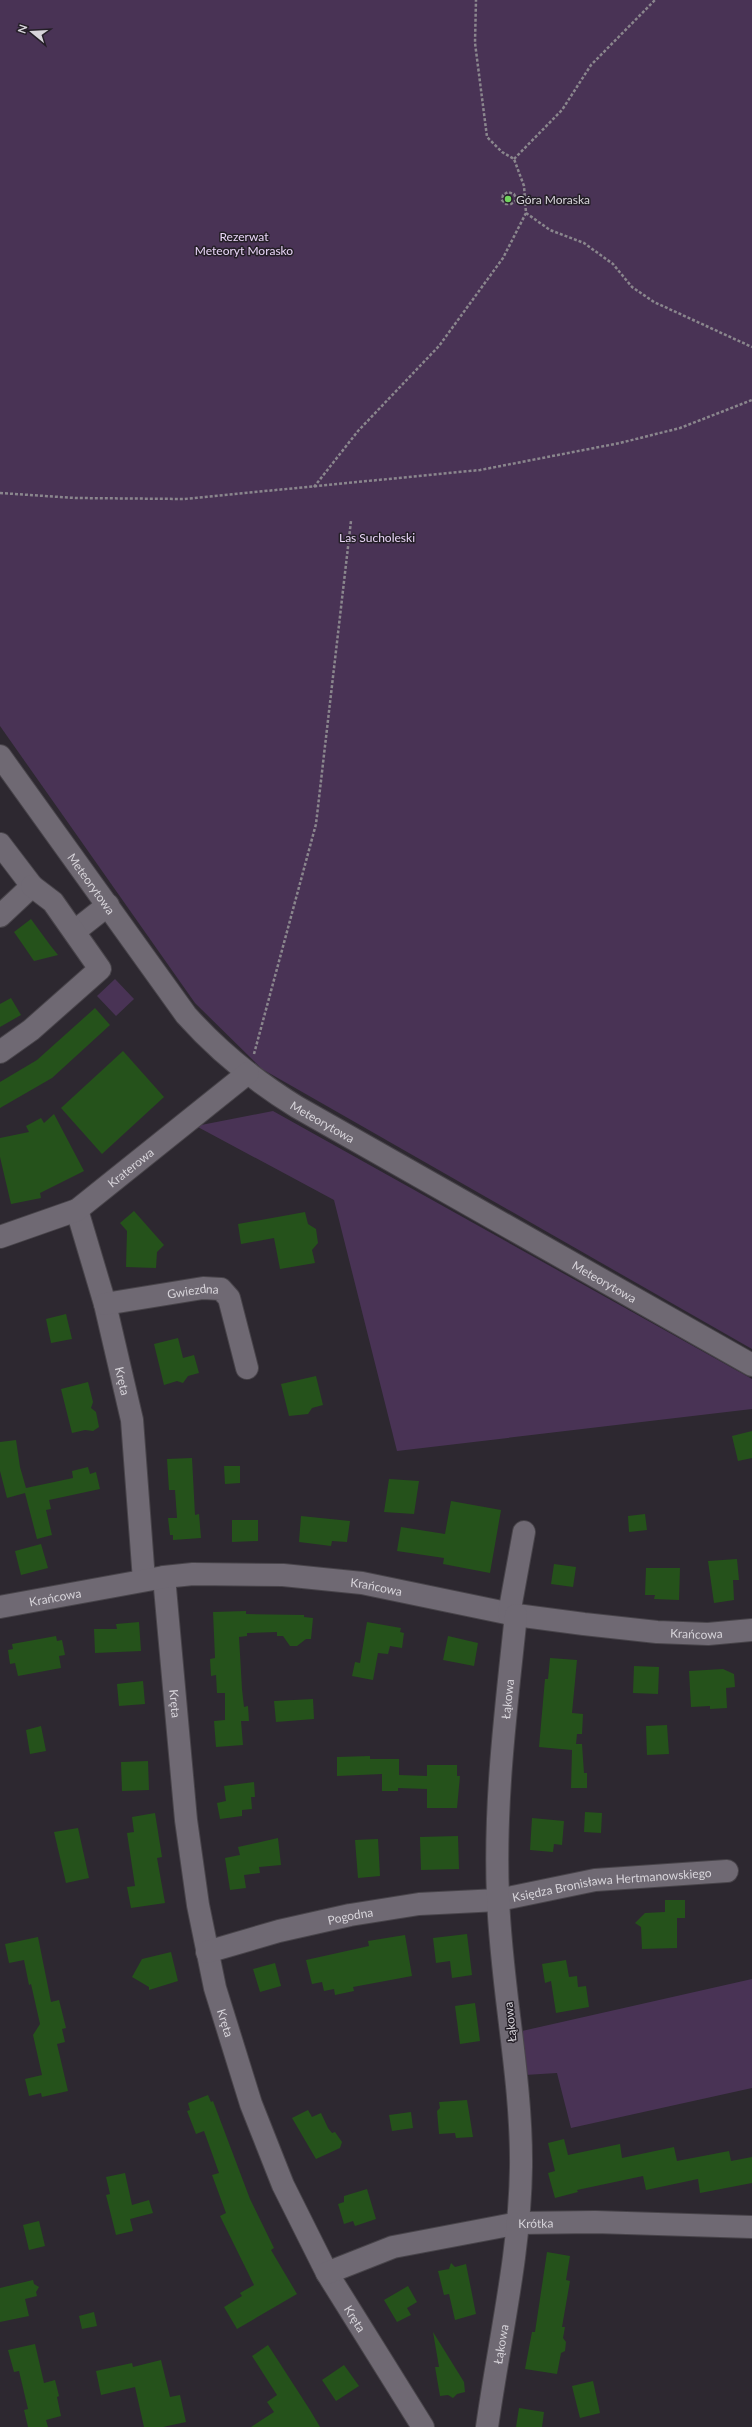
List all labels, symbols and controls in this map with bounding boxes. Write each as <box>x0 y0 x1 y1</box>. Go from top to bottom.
north arrow <box>12 12 52 52</box>
text: N <box>15 23 30 35</box>
place label: Góra Moraska <box>516 192 590 207</box>
marker: Góra Moraska <box>503 194 513 204</box>
park label: Rezerwat Meteoryt Morasko <box>195 229 293 258</box>
park label: Las Sucholeski <box>339 530 415 545</box>
street label: Meteorytowa <box>65 850 119 917</box>
street label: Meteorytowa <box>288 1097 358 1146</box>
street label: Kraterowa <box>104 1144 157 1190</box>
street label: Meteorytowa <box>570 1257 639 1306</box>
street label: Gwiezdna <box>166 1280 219 1301</box>
street label: Kręta <box>112 1365 133 1397</box>
street label: Krańcowa <box>350 1574 404 1599</box>
street label: Krańcowa <box>28 1585 82 1609</box>
street label: Krańcowa <box>670 1625 723 1642</box>
street label: Łąkowa <box>498 1678 517 1720</box>
street label: Kręta <box>167 1689 184 1718</box>
street label: Księdza Bronisława Hertmanowskiego <box>511 1865 712 1904</box>
street label: Pogodna <box>326 1904 374 1927</box>
street label: Łąkowa <box>500 2001 520 2043</box>
street label: Kręta <box>214 2007 237 2039</box>
street label: Krótka <box>518 2215 554 2231</box>
street label: Kręta <box>341 2302 369 2335</box>
street label: Łąkowa <box>490 2323 511 2365</box>

